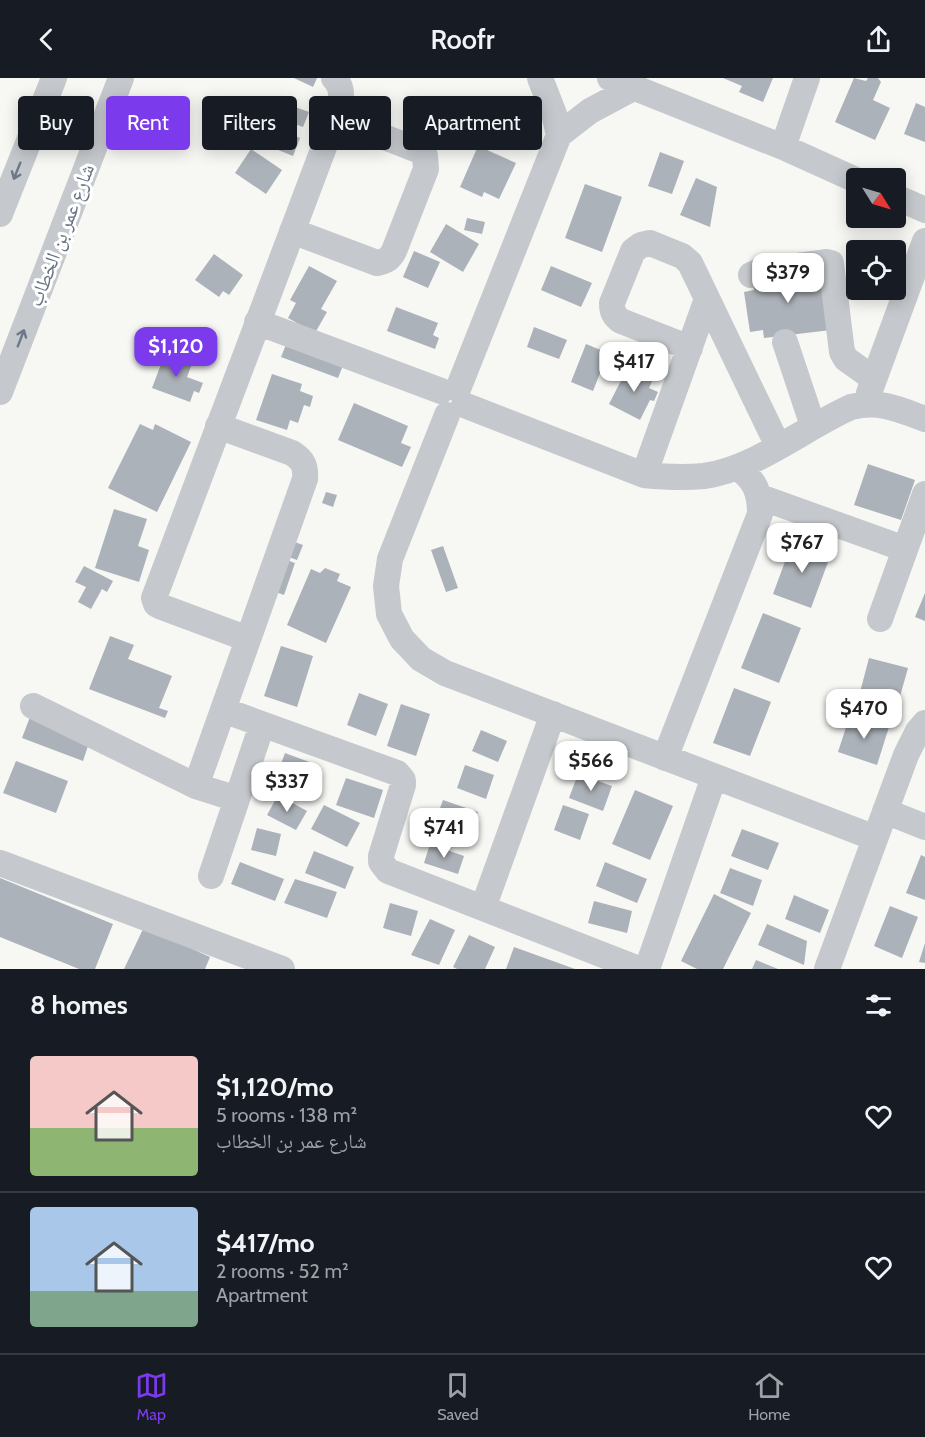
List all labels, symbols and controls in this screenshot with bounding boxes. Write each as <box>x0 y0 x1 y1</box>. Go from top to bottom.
icon: back <box>30 23 63 56</box>
text: Roofr <box>430 23 495 56</box>
icon: share <box>862 23 895 56</box>
chip: Buy <box>18 96 94 150</box>
chip: Rent <box>106 96 190 150</box>
chip: Filters <box>202 96 297 150</box>
chip: New <box>309 96 391 150</box>
chip: Apartment <box>403 96 542 150</box>
street label: شارع عمر بن الخطاب <box>23 160 100 310</box>
one-way arrow <box>10 162 21 180</box>
north arrow <box>846 168 906 228</box>
map controls <box>846 168 906 300</box>
button: locate <box>846 240 906 300</box>
pin: $379 <box>752 253 824 304</box>
text: $379 <box>766 260 810 284</box>
pin: $1,120 <box>127 327 225 378</box>
one-way arrow <box>16 329 27 348</box>
text: $1,120 <box>148 334 204 358</box>
pin: $417 <box>598 342 670 393</box>
text: $417 <box>613 349 655 373</box>
pin: $767 <box>766 523 838 574</box>
text: $767 <box>781 530 823 554</box>
pin: $470 <box>828 689 900 740</box>
text: $470 <box>840 696 888 720</box>
pin: $566 <box>555 741 627 792</box>
text: $566 <box>569 748 613 772</box>
pin: $337 <box>251 762 323 813</box>
text: $337 <box>265 769 309 793</box>
pin: $741 <box>408 808 480 859</box>
text: $741 <box>424 815 464 839</box>
text: 8 homes <box>30 989 128 1021</box>
icon: filters <box>862 989 895 1022</box>
text: $1,120/mo <box>216 1071 334 1103</box>
icon: home <box>78 1080 150 1152</box>
icon: heart <box>862 1100 895 1133</box>
text: 5 rooms · 138 m² <box>216 1103 357 1127</box>
text: شارع عمر بن الخطاب <box>216 1129 367 1153</box>
text: $417/mo <box>216 1227 315 1259</box>
icon: home <box>78 1231 150 1303</box>
icon: heart <box>862 1251 895 1284</box>
text: 2 rooms · 52 m² <box>216 1259 349 1283</box>
text: Apartment <box>216 1283 308 1307</box>
tab: Map <box>135 1369 168 1424</box>
tab: Saved <box>437 1369 479 1424</box>
tab: Home <box>748 1369 790 1424</box>

